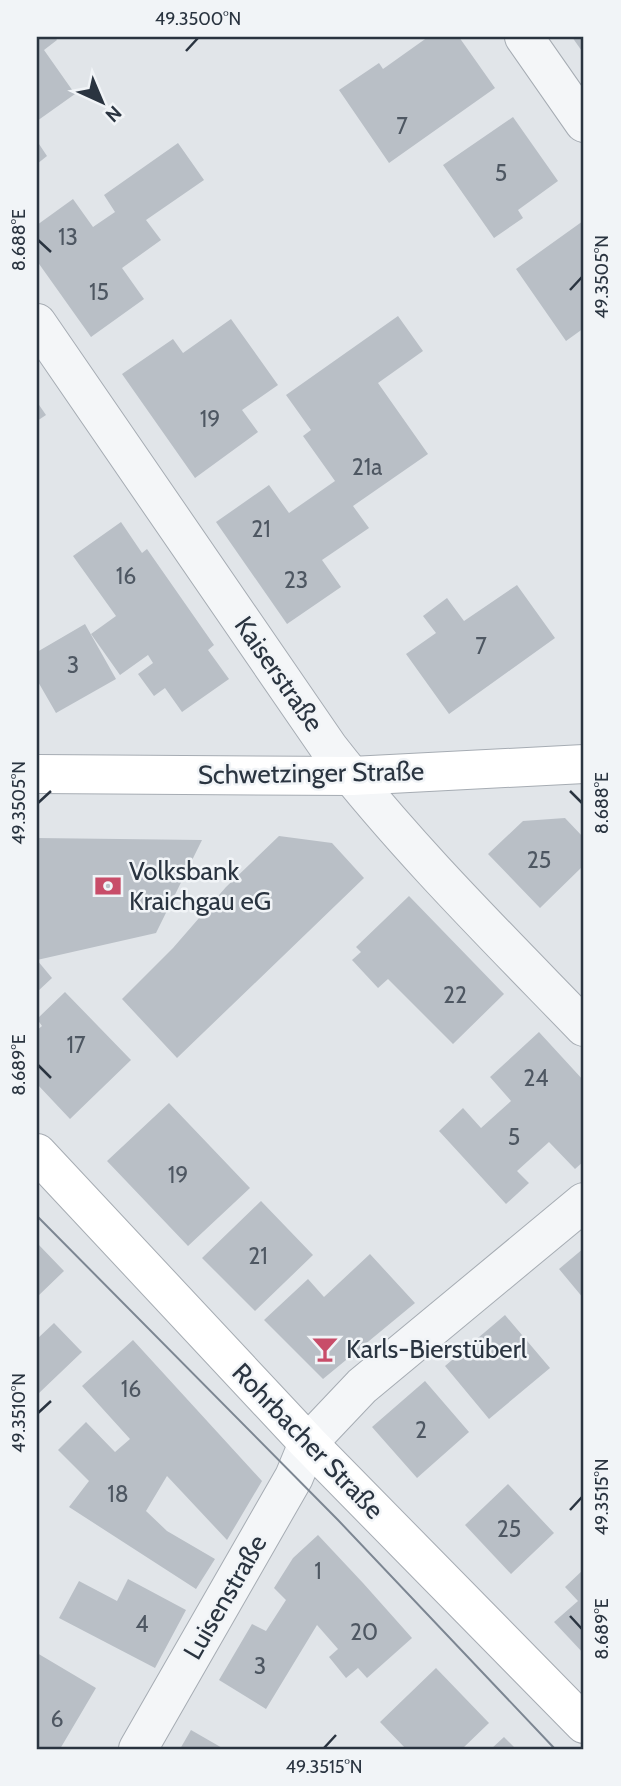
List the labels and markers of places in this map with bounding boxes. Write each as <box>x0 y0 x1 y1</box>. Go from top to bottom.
place label: Volksbank Kraichgau eG <box>129 855 271 917</box>
bank icon: Volksbank Kraichgau eG <box>93 871 123 901</box>
place label: Karls-Bierstüberl <box>346 1333 527 1365</box>
bar icon: Karls-Bierstüberl <box>310 1334 340 1364</box>

